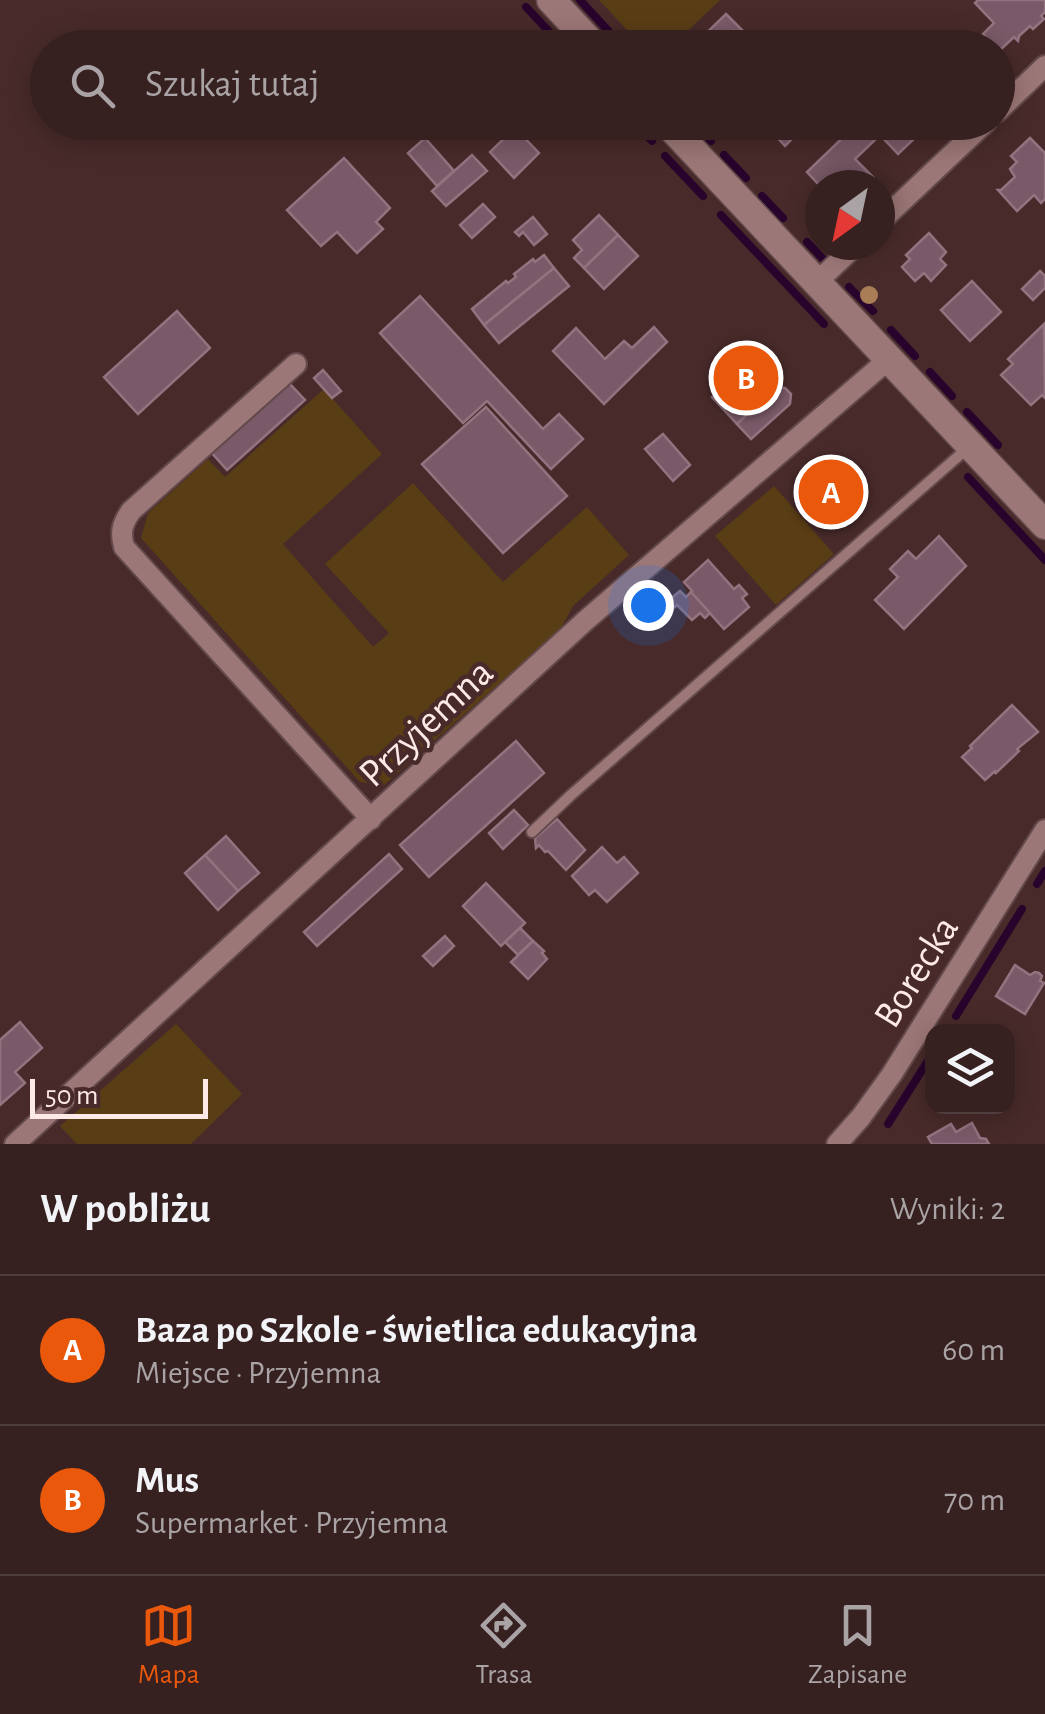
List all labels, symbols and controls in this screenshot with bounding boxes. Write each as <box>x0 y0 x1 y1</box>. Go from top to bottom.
search box <box>30 30 1015 140</box>
icon: search <box>65 58 120 113</box>
text: Szukaj tutaj <box>145 66 320 104</box>
north arrow <box>805 170 895 260</box>
pin: B <box>714 340 778 416</box>
pin: A <box>798 454 864 530</box>
your location <box>623 580 674 631</box>
street label: Przyjemna <box>352 652 501 795</box>
street label: Borecka <box>867 909 966 1035</box>
map controls <box>925 1024 1015 1114</box>
button: layers <box>925 1024 1015 1114</box>
scale bar <box>30 1074 208 1118</box>
text: 50 m <box>45 1082 99 1110</box>
text: W pobliżu <box>40 1188 210 1230</box>
text: Wyniki: 2 <box>890 1193 1005 1225</box>
text: Baza po Szkole - świetlica edukacyjna <box>135 1312 698 1350</box>
text: A <box>63 1334 82 1366</box>
text: 60 m <box>942 1334 1005 1366</box>
text: Miejsce · Przyjemna <box>135 1357 381 1389</box>
text: Mus <box>135 1462 199 1500</box>
text: B <box>63 1484 82 1516</box>
text: 70 m <box>944 1484 1005 1516</box>
text: Supermarket · Przyjemna <box>135 1507 448 1539</box>
tab: Mapa <box>138 1598 200 1692</box>
tab: Trasa <box>475 1598 532 1692</box>
tab: Zapisane <box>808 1598 907 1692</box>

